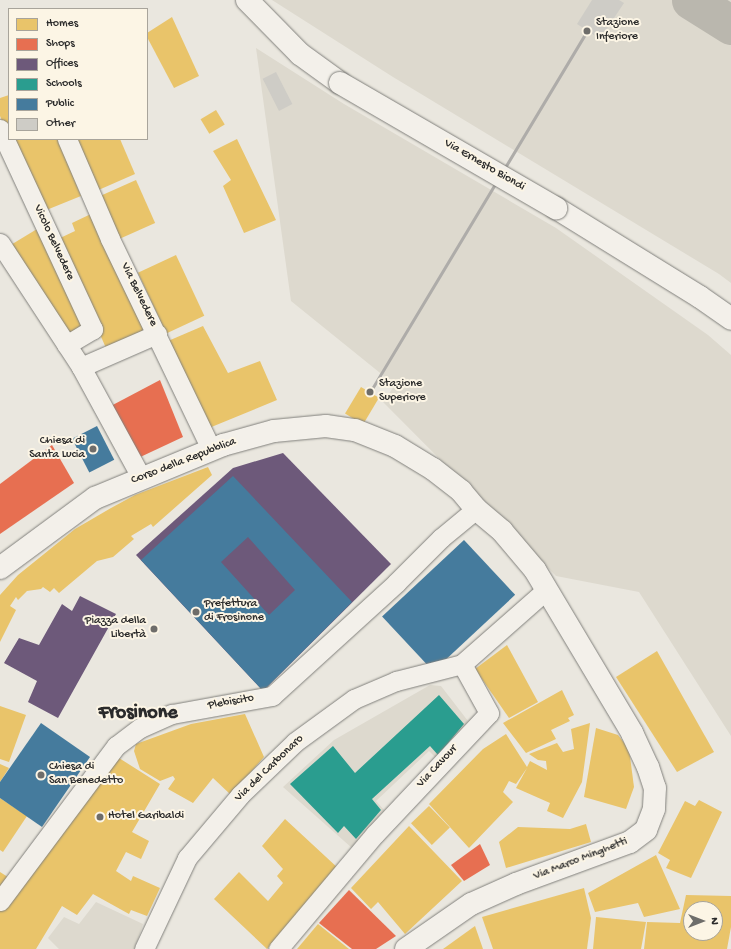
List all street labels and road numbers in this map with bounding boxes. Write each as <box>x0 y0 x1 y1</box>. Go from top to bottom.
street label: Via Ernesto Biondi <box>441 137 527 195</box>
street label: Vicolo Belvedere <box>29 203 77 283</box>
street label: Via Belvedere <box>116 261 160 329</box>
street label: Corso della Repubblica <box>130 435 238 489</box>
street label: Plebiscito <box>207 692 255 714</box>
street label: Via del Carbonaro <box>233 732 307 806</box>
street label: Via Cavour <box>415 743 461 791</box>
street label: Via Marco Minghetti <box>532 835 630 885</box>

